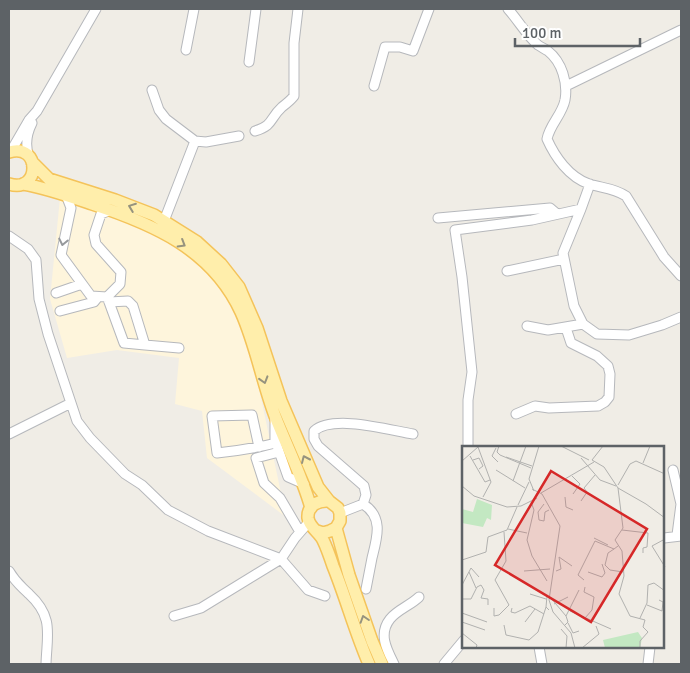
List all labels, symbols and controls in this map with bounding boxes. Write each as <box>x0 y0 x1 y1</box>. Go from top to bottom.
scale bar <box>515 15 640 47</box>
text: 100 m <box>522 24 562 42</box>
one-way arrow <box>129 203 137 213</box>
one-way arrow <box>59 238 69 246</box>
one-way arrow <box>177 238 186 248</box>
one-way arrow <box>258 375 268 383</box>
inset map <box>462 446 665 648</box>
one-way arrow <box>301 455 312 464</box>
one-way arrow <box>360 615 370 623</box>

